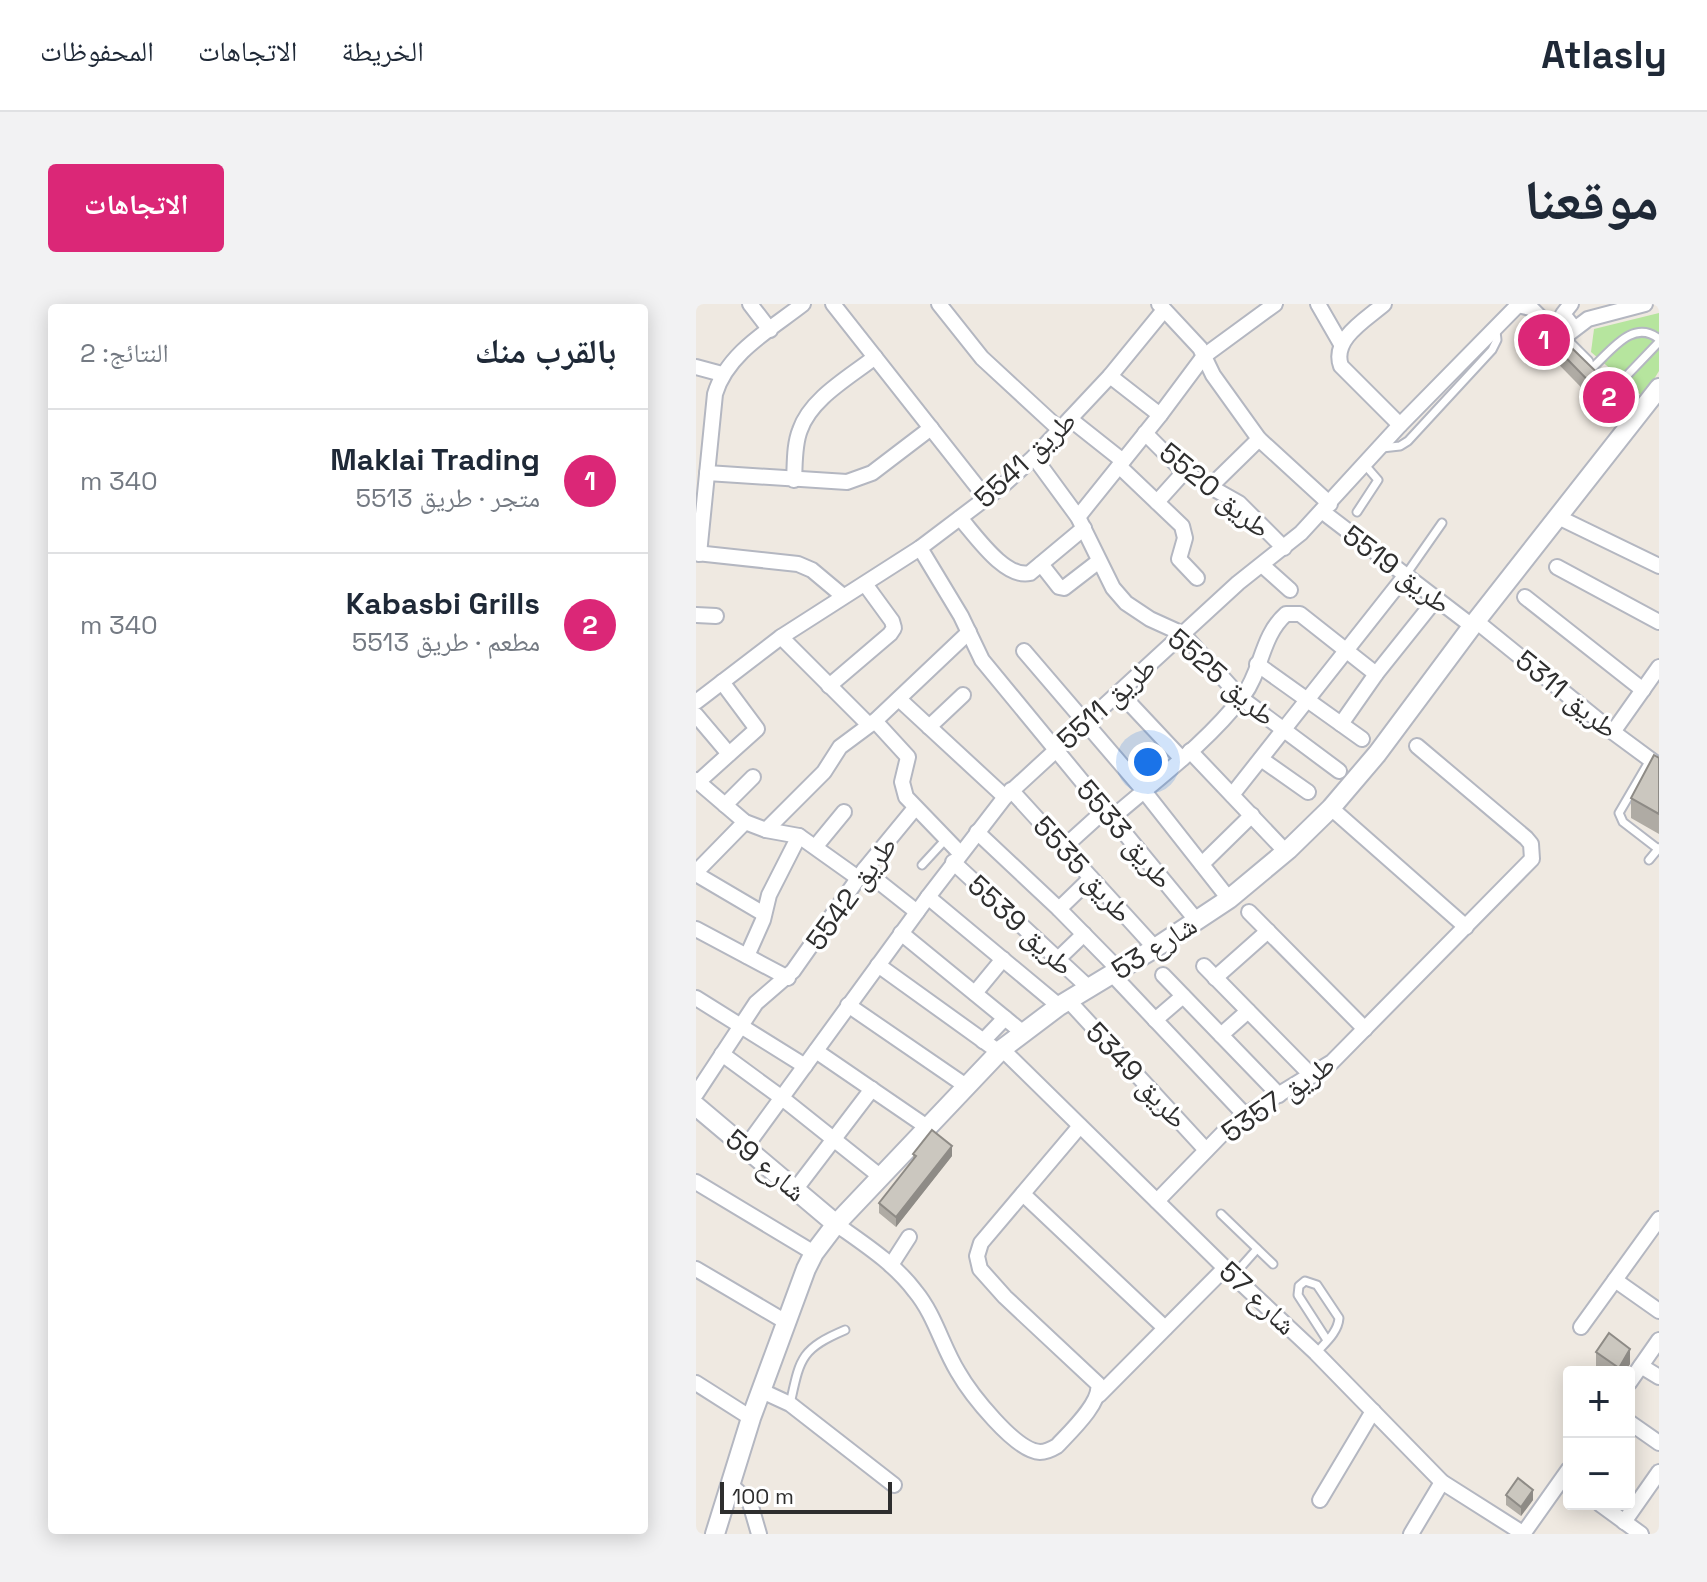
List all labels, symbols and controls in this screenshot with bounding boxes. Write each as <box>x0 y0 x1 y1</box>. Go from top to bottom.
text: Atlasly <box>1541 31 1667 79</box>
text: المحفوظات <box>40 33 154 69</box>
text: الاتجاهات <box>198 33 297 69</box>
text: الخريطة <box>341 33 424 69</box>
button: الاتجاهات <box>48 164 224 252</box>
text: موقعنا <box>1524 165 1659 236</box>
pin: 1 <box>1518 310 1570 370</box>
text: بالقرب منك <box>475 330 616 373</box>
text: النتائج: 2 <box>80 336 169 370</box>
pin: 2 <box>1583 367 1635 427</box>
street label: طريق 5541 <box>966 403 1084 515</box>
street label: طريق 5520 <box>1152 434 1278 546</box>
text: Maklai Trading <box>330 440 540 479</box>
text: 340 m <box>80 464 158 498</box>
text: 1 <box>584 464 596 498</box>
text: متجر · طريق 5513 <box>355 481 540 515</box>
street label: طريق 5519 <box>1336 517 1458 621</box>
text: Kabasbi Grills <box>346 584 540 623</box>
text: 340 m <box>80 608 158 642</box>
text: 2 <box>582 608 598 642</box>
street label: طريق 5525 <box>1161 620 1283 734</box>
text: مطعم · طريق 5513 <box>352 625 540 659</box>
street label: طريق 5311 <box>1509 642 1625 746</box>
street label: طريق 5511 <box>1049 649 1163 757</box>
your location <box>1128 742 1168 782</box>
street label: طريق 5533 <box>1069 772 1181 896</box>
street label: طريق 5535 <box>1026 808 1140 930</box>
street label: طريق 5542 <box>797 829 905 957</box>
street label: طريق 5539 <box>960 867 1082 983</box>
street label: شارع 53 <box>1105 907 1203 987</box>
street label: طريق 5349 <box>1079 1014 1195 1136</box>
street label: طريق 5357 <box>1214 1046 1342 1150</box>
street label: شارع 59 <box>718 1121 814 1209</box>
street label: شارع 57 <box>1212 1253 1304 1343</box>
map controls <box>1563 1366 1635 1510</box>
button: + <box>1563 1366 1635 1438</box>
button: − <box>1563 1438 1635 1510</box>
scale bar <box>720 1478 892 1514</box>
text: 100 m <box>732 1482 794 1510</box>

